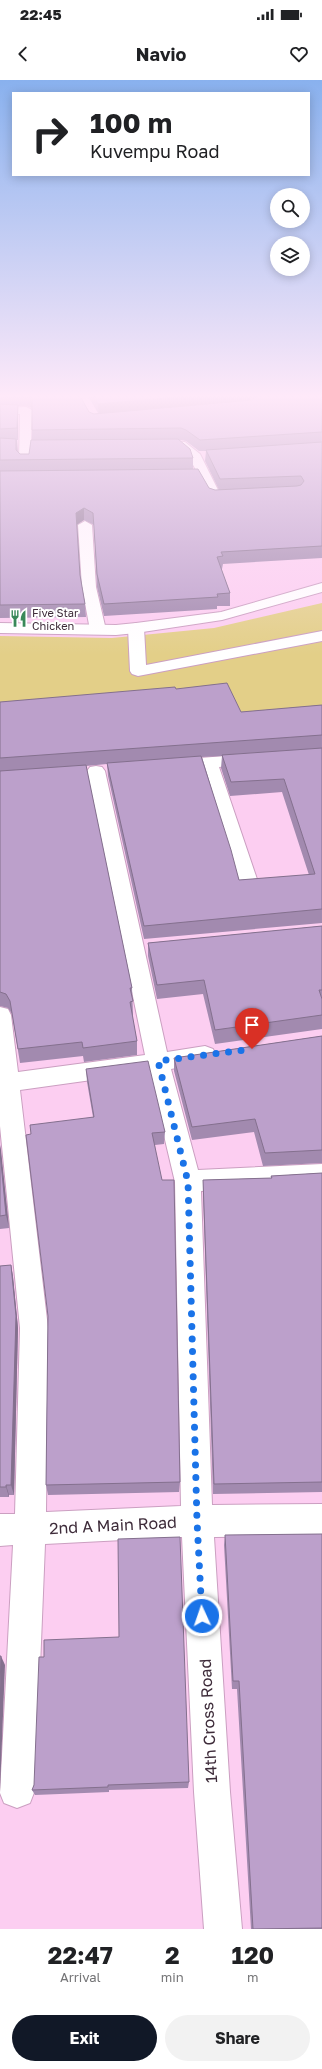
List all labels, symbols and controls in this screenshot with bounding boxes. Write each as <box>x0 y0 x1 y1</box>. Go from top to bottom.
text: 22:45 <box>20 5 62 23</box>
icon: back <box>12 43 34 65</box>
text: Navio <box>136 43 186 65</box>
icon: heart <box>288 43 310 65</box>
text: 100 m <box>90 106 172 139</box>
icon: right <box>24 108 76 160</box>
text: Kuvempu Road <box>90 140 220 162</box>
map controls <box>270 188 310 276</box>
button: search <box>270 188 310 228</box>
button: layers <box>270 236 310 276</box>
place label: Five Star Chicken <box>32 606 79 632</box>
restaurant icon: Five Star Chicken <box>9 609 29 629</box>
pin <box>235 1008 269 1049</box>
icon: arrive <box>241 1014 263 1036</box>
street label: 2nd A Main Road <box>49 1512 177 1538</box>
position arrow <box>181 1595 223 1637</box>
street label: 14th Cross Road <box>195 1658 221 1784</box>
text: 22:47 <box>48 1940 113 1969</box>
text: 2 <box>165 1940 180 1969</box>
text: 120 <box>232 1940 274 1969</box>
text: Arrival <box>60 1969 101 1985</box>
text: min <box>161 1969 184 1985</box>
text: m <box>247 1969 259 1985</box>
button: Exit <box>12 2015 157 2061</box>
button: Share <box>165 2015 310 2061</box>

